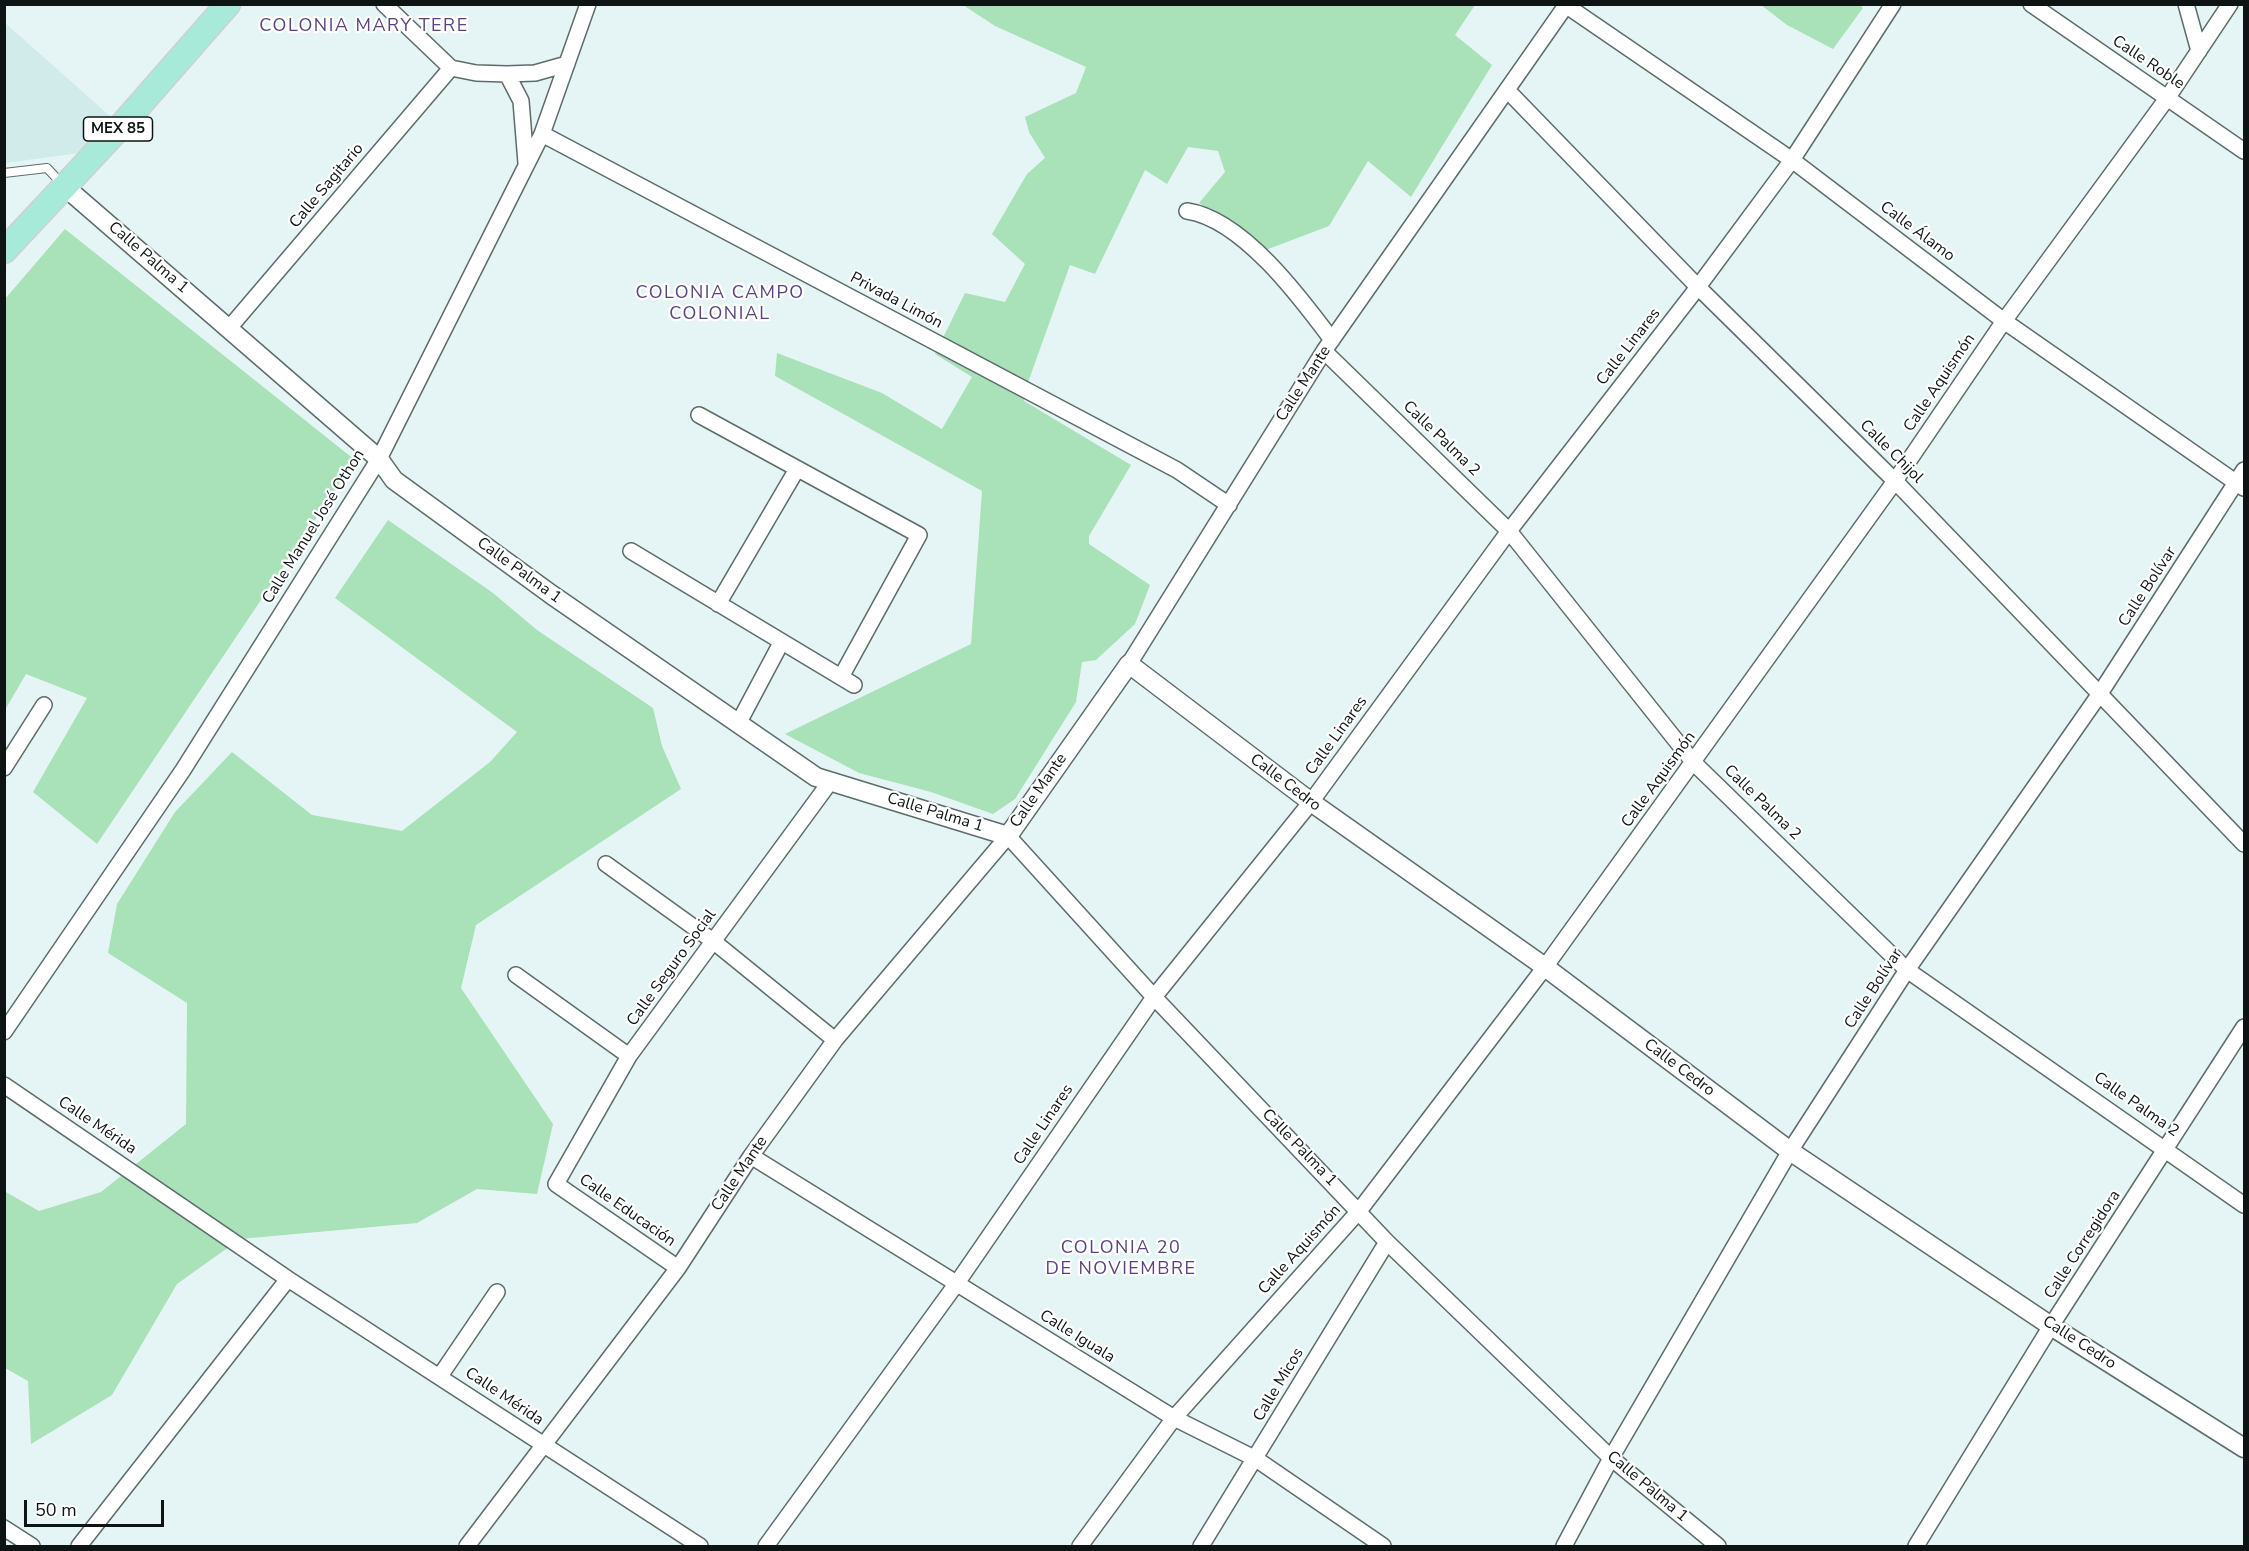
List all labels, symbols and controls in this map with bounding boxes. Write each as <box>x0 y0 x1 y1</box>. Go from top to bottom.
district label: COLONIA MARY TERE <box>259 16 469 38</box>
street label: Calle Roble <box>2108 32 2188 94</box>
road number: MEX 85 <box>84 117 152 141</box>
street label: Calle Sagitario <box>286 140 368 232</box>
street label: Calle Álamo <box>1876 198 1958 266</box>
street label: Calle Palma 1 <box>104 218 192 298</box>
street label: Privada Limón <box>846 269 946 333</box>
district label: COLONIA CAMPO COLONIAL <box>635 283 805 326</box>
street label: Calle Linares <box>1593 305 1665 389</box>
street label: Calle Aquismón <box>1900 330 1980 436</box>
street label: Calle Mante <box>1272 343 1336 425</box>
street label: Calle Palma 2 <box>1398 397 1484 481</box>
street label: Calle Chijol <box>1855 416 1927 488</box>
street label: Calle Manuel José Othon <box>259 446 369 608</box>
street label: Calle Palma 1 <box>473 534 565 608</box>
street label: Calle Bolívar <box>2115 543 2181 631</box>
street label: Calle Linares <box>1302 693 1372 779</box>
street label: Calle Aquismón <box>1618 728 1700 832</box>
street label: Calle Mante <box>1006 750 1072 832</box>
street label: Calle Cedro <box>1246 750 1324 816</box>
street label: Calle Palma 2 <box>1719 761 1805 845</box>
street label: Calle Palma 1 <box>884 789 986 837</box>
street label: Calle Seguro Social <box>623 906 721 1030</box>
street label: Calle Bolívar <box>1841 945 1907 1033</box>
street label: Calle Cedro <box>1640 1035 1718 1101</box>
street label: Calle Palma 2 <box>2090 1069 2182 1141</box>
street label: Calle Linares <box>1010 1081 1078 1169</box>
street label: Calle Mérida <box>54 1093 140 1159</box>
street label: Calle Palma 1 <box>1257 1105 1341 1191</box>
street label: Calle Mante <box>708 1133 772 1215</box>
street label: Calle Educación <box>575 1171 679 1251</box>
street label: Calle Corregidora <box>2041 1187 2125 1303</box>
street label: Calle Aquismón <box>1255 1201 1345 1299</box>
district label: COLONIA 20 DE NOVIEMBRE <box>1046 1238 1196 1280</box>
street label: Calle Iguala <box>1036 1306 1118 1368</box>
street label: Calle Cedro <box>2039 1312 2119 1374</box>
street label: Calle Micos <box>1250 1345 1308 1425</box>
street label: Calle Mérida <box>461 1364 547 1430</box>
street label: Calle Palma 1 <box>1603 1448 1691 1526</box>
scale bar <box>27 1488 166 1526</box>
text: 50 m <box>35 1498 77 1522</box>

